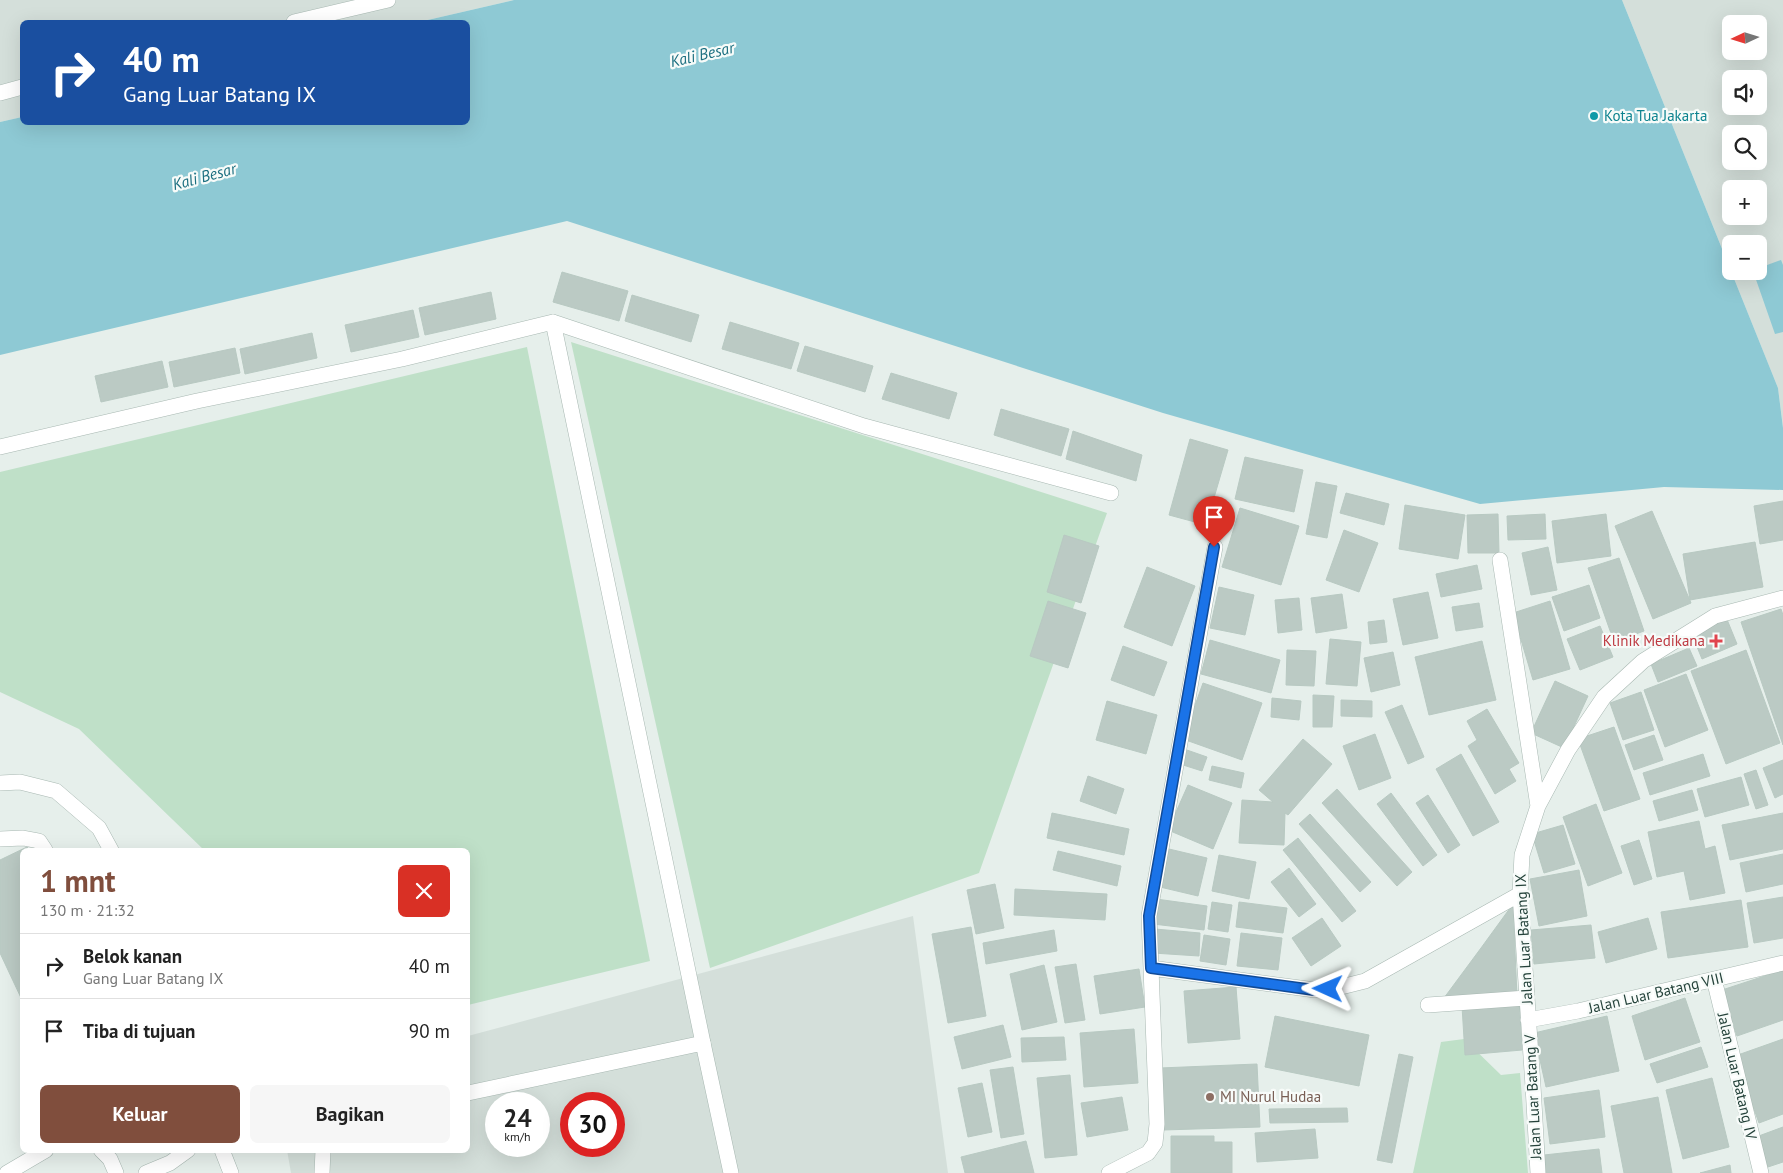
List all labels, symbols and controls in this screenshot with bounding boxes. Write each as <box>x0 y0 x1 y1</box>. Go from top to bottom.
north arrow <box>1722 15 1768 60</box>
map controls <box>1722 15 1767 280</box>
text: 40 m <box>123 36 200 82</box>
water label: Kali Besar <box>668 37 738 71</box>
icon: right <box>40 40 105 105</box>
button: sound <box>1722 70 1767 115</box>
text: Gang Luar Batang IX <box>123 80 316 108</box>
place label: Kota Tua Jakarta <box>1604 106 1707 125</box>
marker: Kota Tua Jakarta <box>1588 110 1600 122</box>
button: search <box>1722 125 1767 170</box>
water label: Kali Besar <box>170 157 240 194</box>
button: + <box>1722 180 1767 225</box>
button: − <box>1722 235 1767 280</box>
pin <box>1193 496 1235 547</box>
icon: arrive <box>1200 503 1228 531</box>
place label: Klinik Medikana <box>1603 631 1705 650</box>
marker: Klinik Medikana <box>1709 634 1723 648</box>
text: 1 mnt <box>40 861 116 900</box>
button: close <box>398 865 450 917</box>
street label: Jalan Luar Batang IX <box>1511 873 1536 1006</box>
text: 130 m · 21:32 <box>40 900 135 920</box>
text: Belok kanan <box>83 944 182 968</box>
icon: right <box>40 952 68 980</box>
text: 40 m <box>409 954 450 978</box>
position arrow <box>1301 962 1353 1014</box>
text: Gang Luar Batang IX <box>83 968 223 988</box>
street label: Jalan Luar Batang VIII <box>1586 968 1725 1018</box>
street label: Jalan Luar Batang IV <box>1713 1010 1761 1142</box>
icon: arrive <box>40 1017 68 1045</box>
text: Tiba di tujuan <box>83 1019 195 1043</box>
text: 90 m <box>409 1019 450 1043</box>
street label: Jalan Luar Batang V <box>1520 1034 1545 1161</box>
button: Keluar <box>40 1085 240 1143</box>
button: Bagikan <box>250 1085 450 1143</box>
place label: MI Nurul Hudaa <box>1220 1087 1321 1106</box>
marker: MI Nurul Hudaa <box>1204 1091 1216 1103</box>
speed limit sign: 30 <box>560 1092 625 1157</box>
text: 24 <box>503 1102 532 1134</box>
text: km/h <box>504 1129 531 1144</box>

